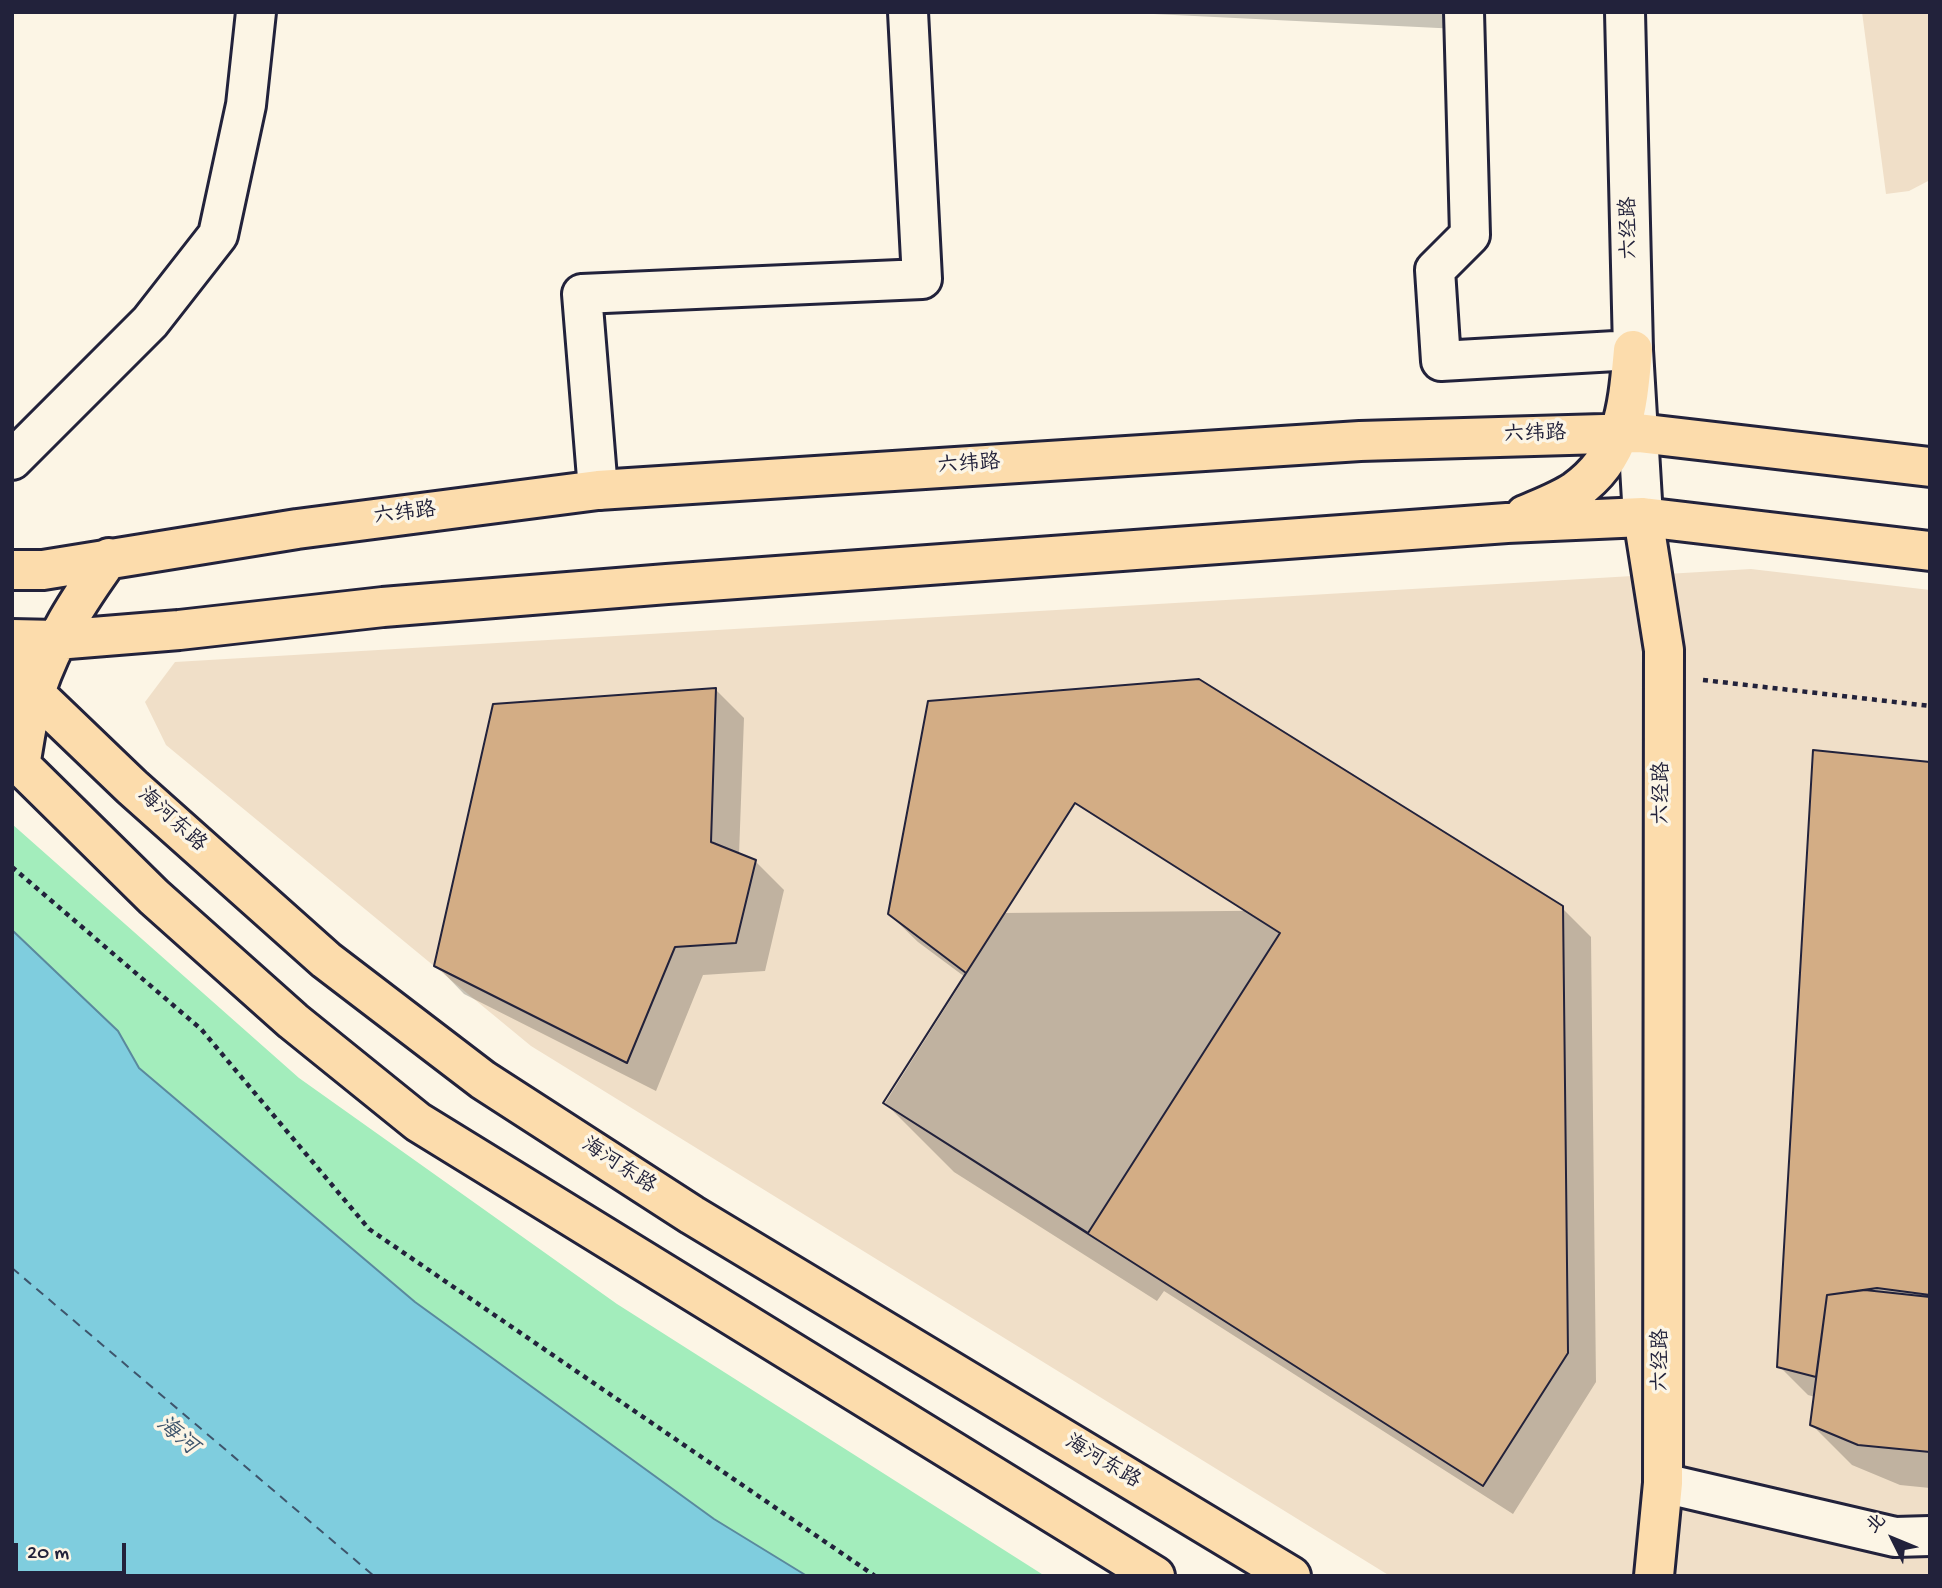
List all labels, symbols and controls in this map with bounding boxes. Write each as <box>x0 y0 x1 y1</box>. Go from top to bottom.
street label: 六经路 <box>1618 196 1644 260</box>
street label: 六纬路 <box>1503 422 1567 450</box>
street label: 六纬路 <box>937 451 1001 481</box>
street label: 六纬路 <box>372 499 438 531</box>
street label: 六经路 <box>1651 762 1677 824</box>
street label: 海河东路 <box>131 784 211 858</box>
street label: 海河东路 <box>576 1134 660 1200</box>
street label: 六经路 <box>1650 1329 1676 1391</box>
water label: 海河 <box>150 1412 202 1462</box>
street label: 海河东路 <box>1060 1431 1144 1495</box>
north arrow <box>1858 1504 1928 1574</box>
text: 北 <box>1862 1510 1892 1539</box>
scale bar <box>18 1528 130 1572</box>
text: 20 m <box>27 1542 69 1567</box>

